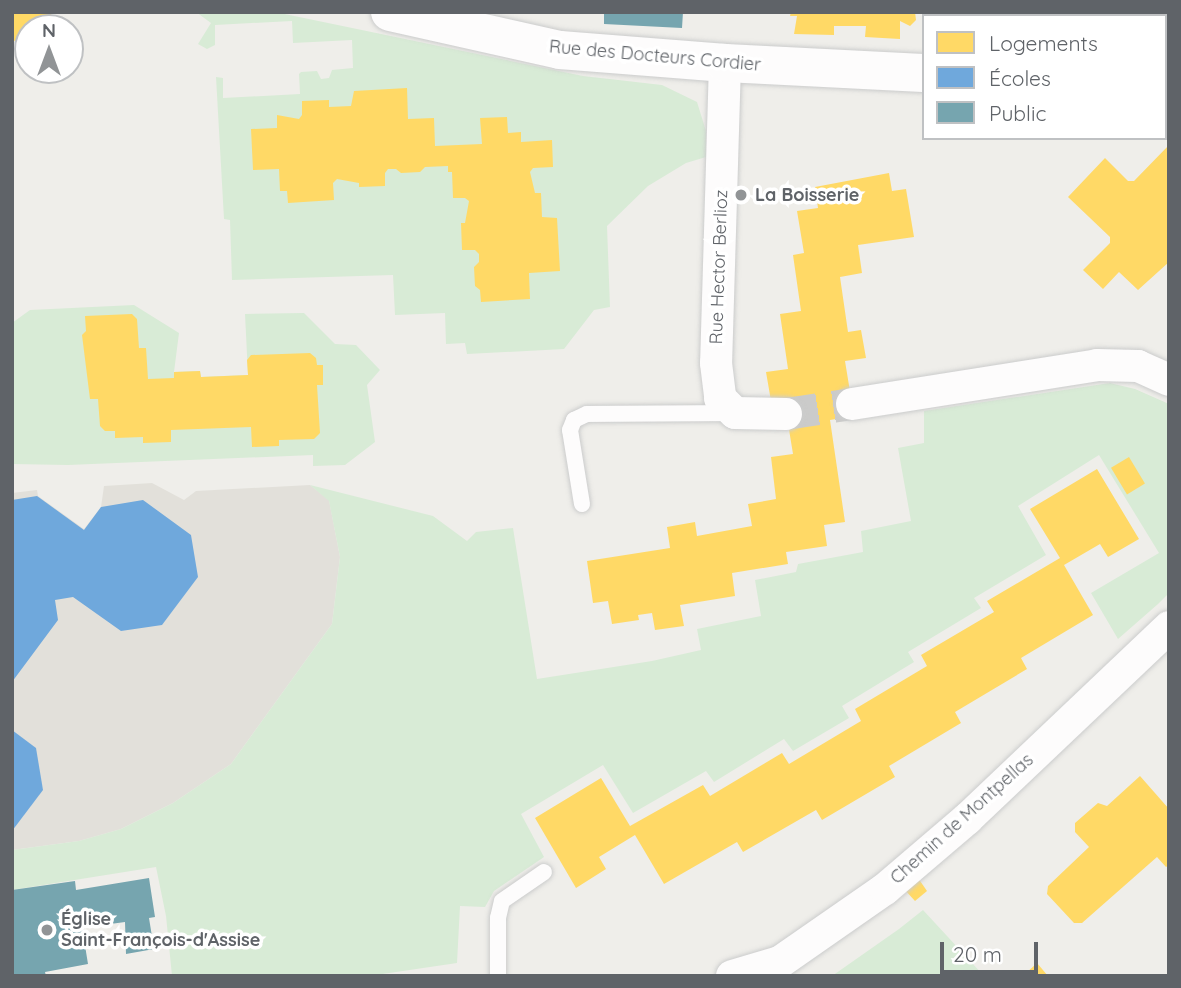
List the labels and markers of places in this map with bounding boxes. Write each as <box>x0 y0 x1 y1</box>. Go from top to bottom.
place label: La Boisserie <box>755 184 859 206</box>
marker: La Boisserie <box>733 187 749 203</box>
place label: Église Saint-François-d'Assise <box>61 909 260 951</box>
marker: Église Saint-François-d'Assise <box>39 922 55 938</box>

